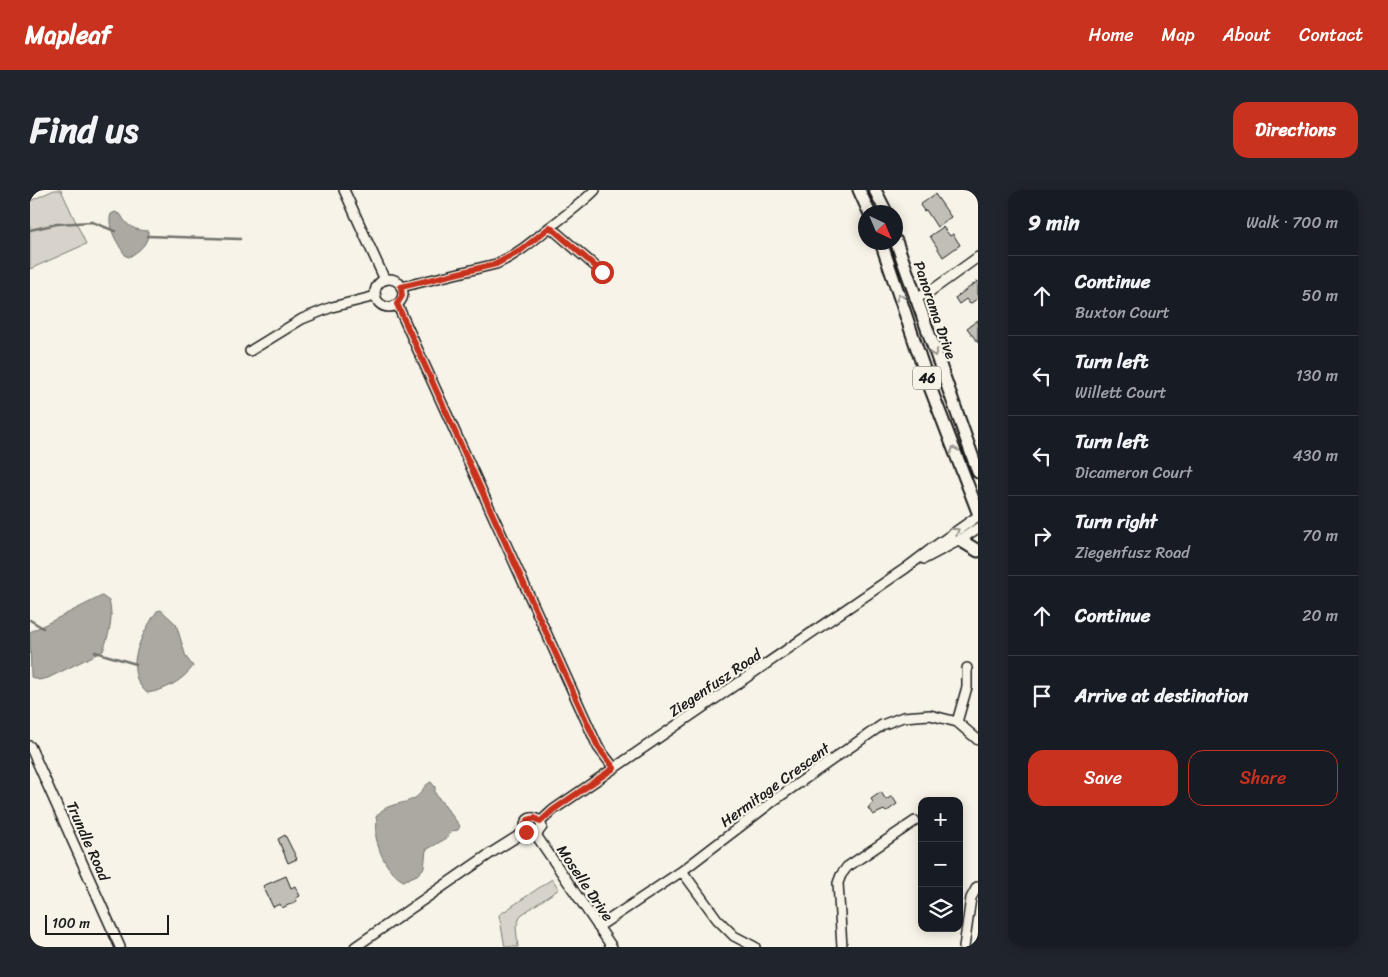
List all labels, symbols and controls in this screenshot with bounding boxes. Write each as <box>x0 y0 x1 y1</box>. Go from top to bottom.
text: Mapleaf <box>25 14 111 56</box>
text: Home <box>1089 19 1134 51</box>
text: Map <box>1162 19 1195 51</box>
text: About <box>1223 19 1271 51</box>
text: Contact <box>1299 19 1363 51</box>
text: Find us <box>30 99 138 161</box>
button: Directions <box>1233 102 1358 158</box>
text: 9 min <box>1028 204 1080 242</box>
north arrow <box>858 205 903 250</box>
text: Walk · 700 m <box>1246 208 1338 237</box>
street label: Panorama Drive <box>906 257 964 363</box>
route start <box>591 261 614 284</box>
text: Continue <box>1075 265 1151 298</box>
text: 50 m <box>1302 281 1338 310</box>
icon: ahead <box>1028 282 1056 310</box>
one-way arrow <box>895 293 905 301</box>
text: Buxton Court <box>1075 298 1170 327</box>
text: Turn left <box>1075 345 1148 378</box>
one-way arrow <box>928 348 938 357</box>
text: 130 m <box>1296 361 1338 390</box>
icon: left <box>1028 362 1056 390</box>
road number: 46 <box>913 367 941 390</box>
text: Willett Court <box>1075 378 1167 407</box>
text: Turn left <box>1075 425 1148 458</box>
text: 430 m <box>1293 441 1338 470</box>
icon: left <box>1028 442 1056 470</box>
one-way arrow <box>950 446 960 455</box>
text: Dicameron Court <box>1075 458 1192 487</box>
text: Turn right <box>1075 505 1157 538</box>
text: 70 m <box>1302 521 1338 550</box>
icon: right <box>1028 522 1056 550</box>
one-way arrow <box>950 528 960 537</box>
text: Ziegenfusz Road <box>1075 538 1190 567</box>
text: Continue <box>1075 599 1151 632</box>
text: 20 m <box>1302 601 1338 630</box>
icon: ahead <box>1028 602 1056 630</box>
street label: Ziegenfusz Road <box>663 642 768 724</box>
text: Arrive at destination <box>1075 679 1248 712</box>
icon: arrive <box>1028 682 1056 710</box>
street label: Hermitage Crescent <box>714 735 836 834</box>
button: Save <box>1028 750 1178 806</box>
button: Share <box>1188 750 1338 806</box>
street label: Trundle Road <box>59 797 118 886</box>
map controls <box>918 797 963 932</box>
button: + <box>918 797 963 842</box>
route end <box>515 821 538 844</box>
street label: Moselle Drive <box>550 839 621 927</box>
button: − <box>918 842 963 887</box>
button: layers <box>918 887 963 932</box>
text: 100 m <box>52 911 90 936</box>
scale bar <box>45 912 169 935</box>

